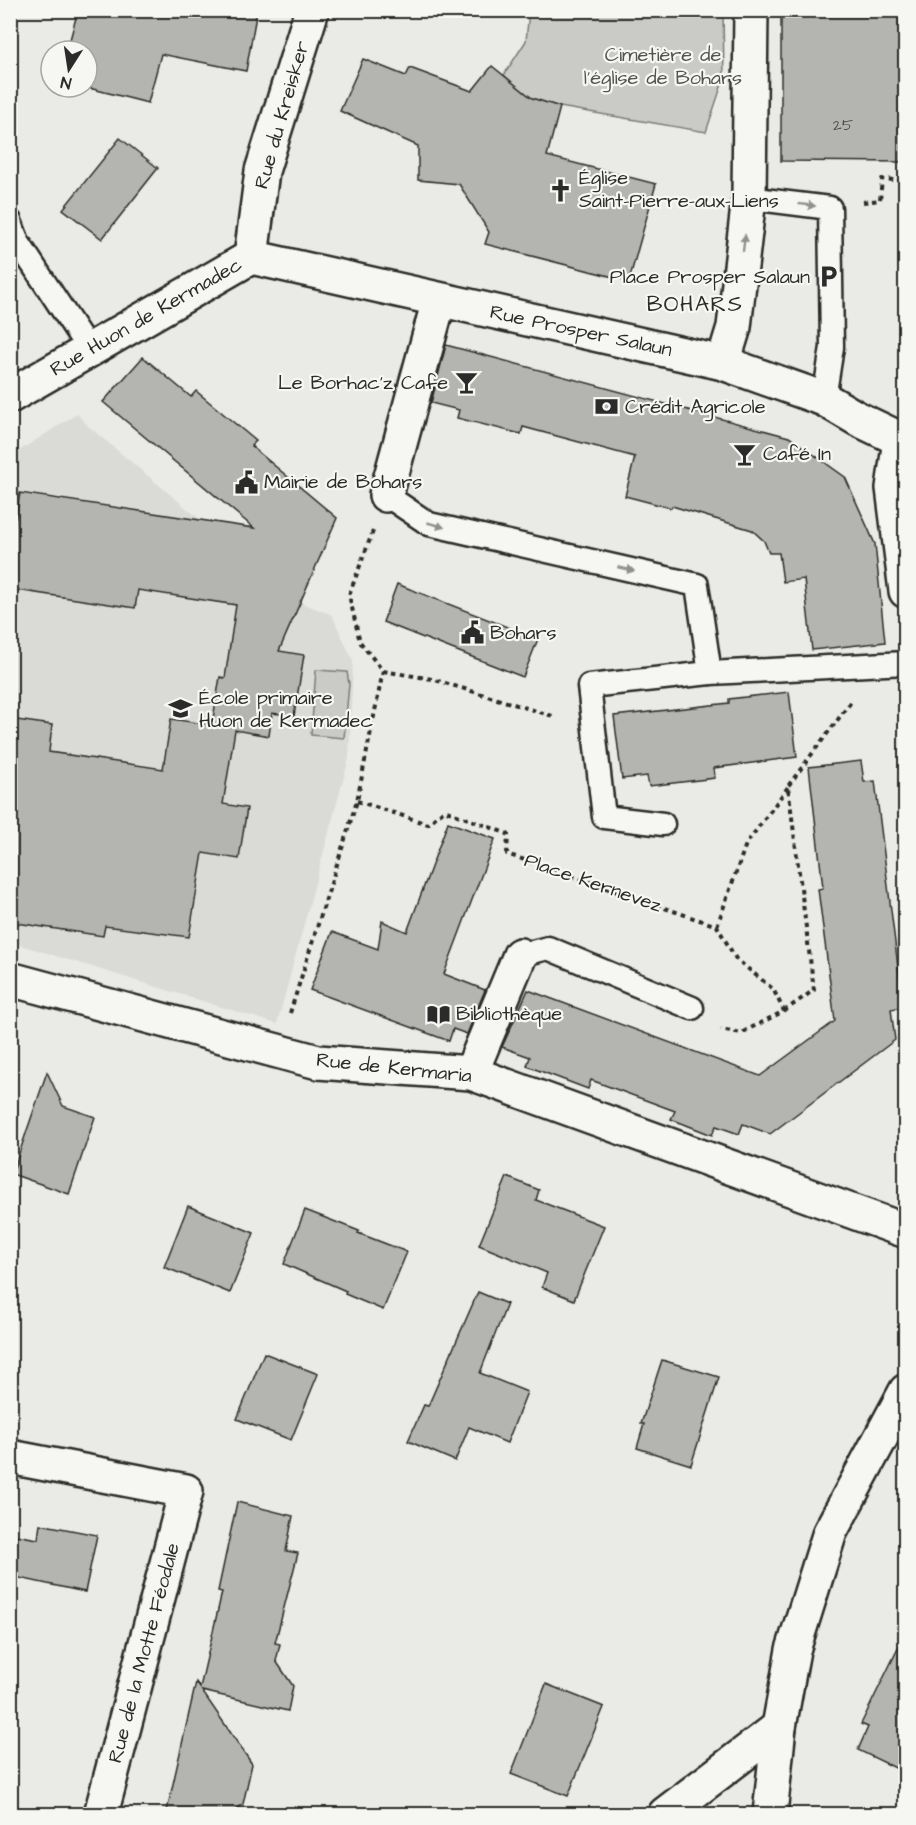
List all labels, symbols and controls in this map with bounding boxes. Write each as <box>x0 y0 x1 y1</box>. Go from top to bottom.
street label: Rue du Kreisker <box>247 38 317 192</box>
north arrow <box>39 39 99 99</box>
park label: Cimetière de l'église de Bohars <box>584 41 742 93</box>
text: N <box>59 71 73 94</box>
house number: 25 <box>833 114 854 136</box>
place label: Église Saint-Pierre-aux-Liens <box>579 164 779 215</box>
church icon: Église Saint-Pierre-aux-Liens <box>548 177 574 203</box>
one-way arrow <box>798 200 817 209</box>
one-way arrow <box>739 234 749 253</box>
street label: Rue Huon de Kermadec <box>45 250 247 383</box>
place label: Place Prosper Salaun <box>610 263 810 291</box>
parking icon: Place Prosper Salaun <box>815 264 841 290</box>
district label: BOHARS <box>647 289 743 320</box>
street label: Rue Prosper Salaun <box>487 298 675 364</box>
place label: Le Borhac'z Cafe <box>278 369 448 397</box>
bar icon: Le Borhac'z Cafe <box>453 370 479 396</box>
place label: Crédit Agricole <box>625 393 766 422</box>
bank icon: Crédit Agricole <box>594 394 620 420</box>
place label: Café In <box>763 440 831 468</box>
bar icon: Café In <box>732 441 758 467</box>
place label: Mairie de Bohars <box>264 468 422 496</box>
public building icon: Mairie de Bohars <box>233 469 259 495</box>
one-way arrow <box>427 521 445 530</box>
one-way arrow <box>617 565 636 574</box>
place label: Bohars <box>490 619 557 647</box>
public building icon: Bohars <box>459 620 485 646</box>
place label: École primaire Huon de Kermadec <box>199 684 373 735</box>
school or university icon: École primaire Huon de Kermadec <box>168 696 194 722</box>
street label: Place Kernevez <box>521 846 665 920</box>
place label: Bibliothèque <box>456 1000 562 1028</box>
library icon: Bibliothèque <box>425 1001 451 1027</box>
street label: Rue de Kermaria <box>315 1046 473 1090</box>
street label: Rue de la Motte Féodale <box>101 1540 187 1766</box>

